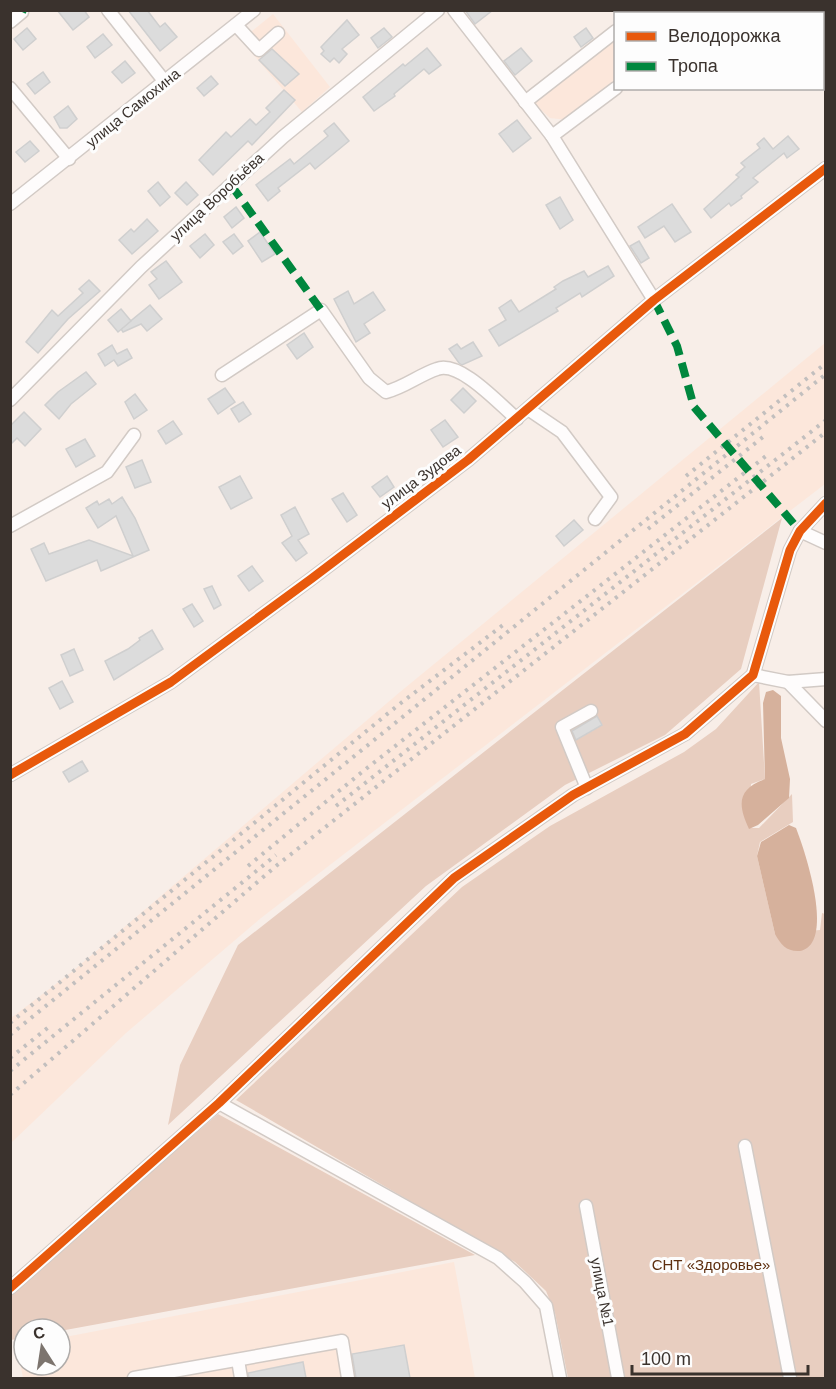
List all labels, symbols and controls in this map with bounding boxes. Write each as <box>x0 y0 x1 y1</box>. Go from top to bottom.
legend <box>614 12 824 90</box>
text: Велодорожка <box>668 26 781 46</box>
text: Тропа <box>668 56 719 76</box>
street label: улица Самохина <box>82 64 184 151</box>
street label: улица Воробьёва <box>166 149 267 244</box>
street label: улица Зудова <box>378 441 464 512</box>
street label: улица №1 <box>587 1256 617 1328</box>
park label: СНТ «Здоровье» <box>652 1256 770 1273</box>
north arrow <box>12 1317 72 1377</box>
text: С <box>32 1323 47 1342</box>
scale bar <box>632 1338 808 1376</box>
text: 100 m <box>641 1349 691 1369</box>

